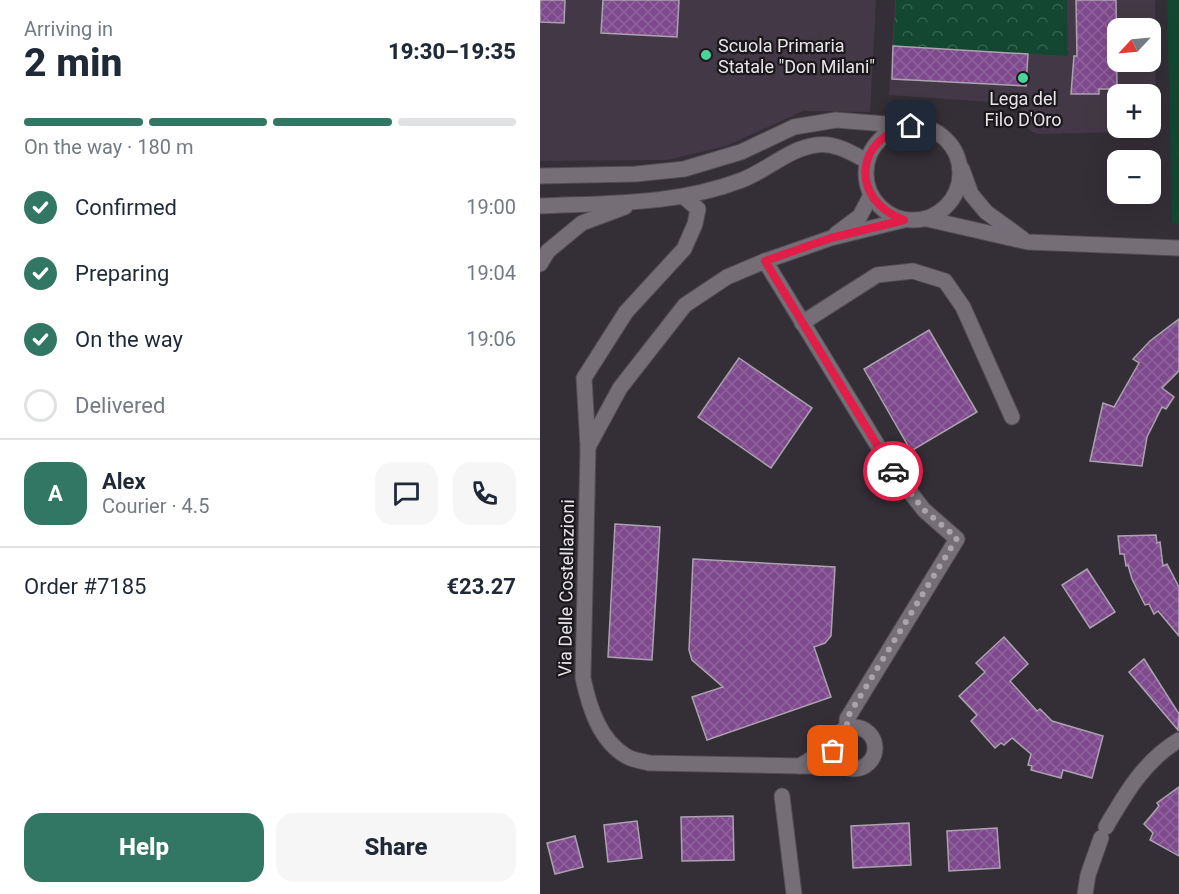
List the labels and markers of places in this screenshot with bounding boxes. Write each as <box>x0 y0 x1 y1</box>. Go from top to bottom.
place label: Scuola Primaria Statale "Don Milani" <box>718 35 875 77</box>
marker: Scuola Primaria Statale "Don Milani" <box>699 48 713 62</box>
marker: Lega del Filo D'Oro <box>1016 71 1030 85</box>
place label: Lega del Filo D'Oro <box>985 88 1061 130</box>
pin <box>885 100 936 151</box>
pin <box>807 725 858 776</box>

